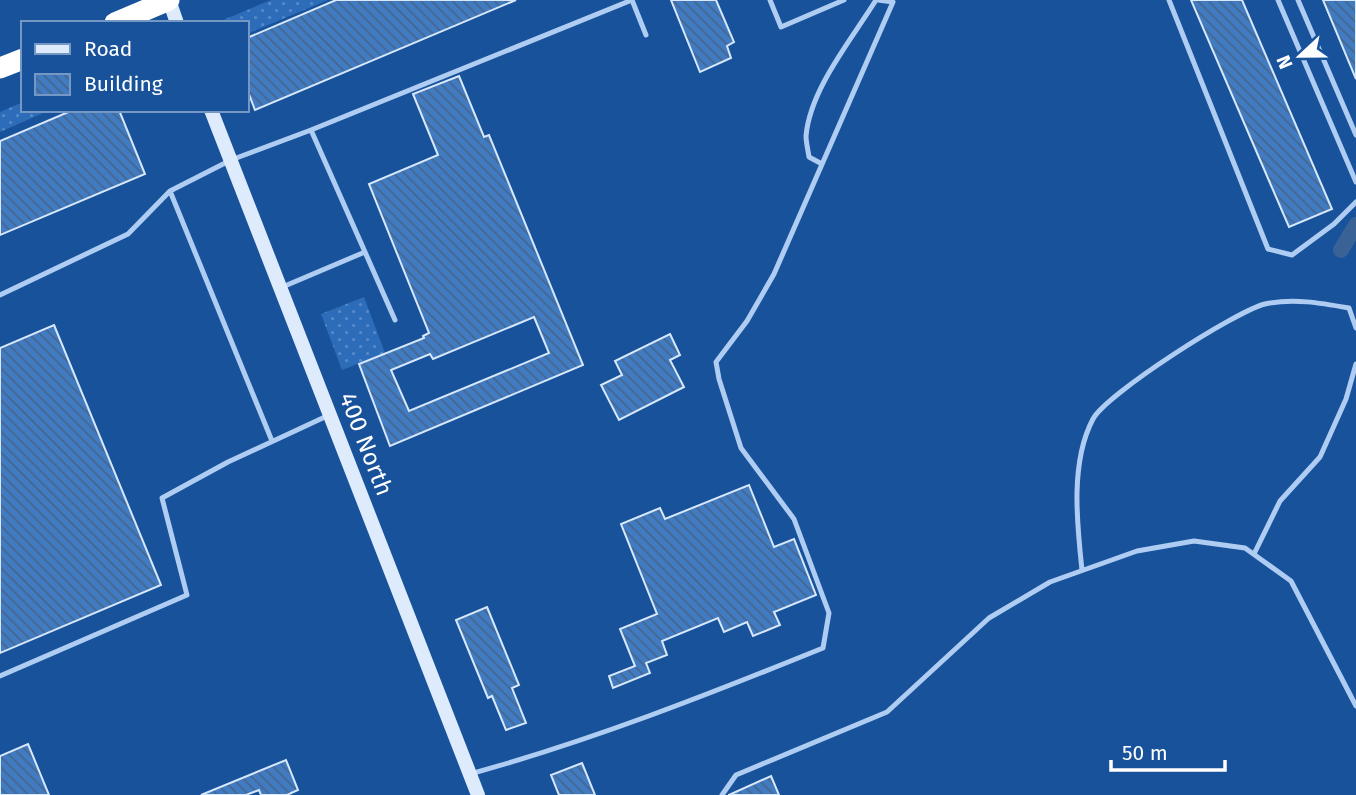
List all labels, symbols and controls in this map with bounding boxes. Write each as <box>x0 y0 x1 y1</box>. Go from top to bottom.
legend <box>21 21 248 112</box>
north arrow <box>1265 21 1335 91</box>
text: Road <box>84 36 132 62</box>
text: N <box>1272 52 1298 72</box>
text: Building <box>84 71 163 97</box>
street label: 400 North <box>334 388 398 500</box>
scale bar <box>1111 728 1225 772</box>
text: 50 m <box>1122 740 1168 766</box>

